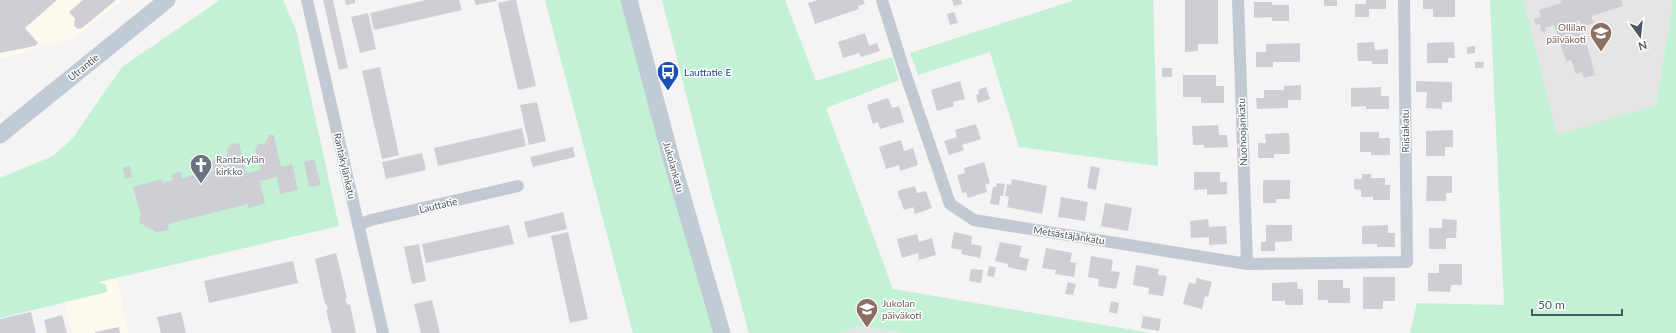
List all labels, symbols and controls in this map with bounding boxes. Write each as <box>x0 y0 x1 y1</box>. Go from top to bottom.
north arrow <box>1620 16 1660 56</box>
school or university icon: Ollilan päiväkoti <box>1588 20 1614 53</box>
place label: Ollilan päiväkoti <box>1546 21 1586 45</box>
text: N <box>1637 39 1648 54</box>
street label: Utrantie <box>65 51 101 83</box>
bus stop icon: Lauttatie E <box>655 59 681 92</box>
place label: Lauttatie E <box>684 66 731 78</box>
street label: Nuohoojankatu <box>1235 98 1249 166</box>
street label: Riistakatu <box>1399 109 1411 153</box>
street label: Rantakylänkatu <box>332 132 358 200</box>
street label: Jukolankatu <box>661 140 687 194</box>
church icon: Rantakylän kirkko <box>188 152 214 185</box>
place label: Rantakylän kirkko <box>216 153 264 177</box>
street label: Lauttatie <box>418 195 458 215</box>
street label: Metsästäjänkatu <box>1032 223 1106 247</box>
scale bar <box>1532 291 1622 317</box>
school or university icon: Jukolan päiväkoti <box>854 296 880 329</box>
place label: Jukolan päiväkoti <box>882 297 922 321</box>
text: 50 m <box>1538 297 1565 312</box>

